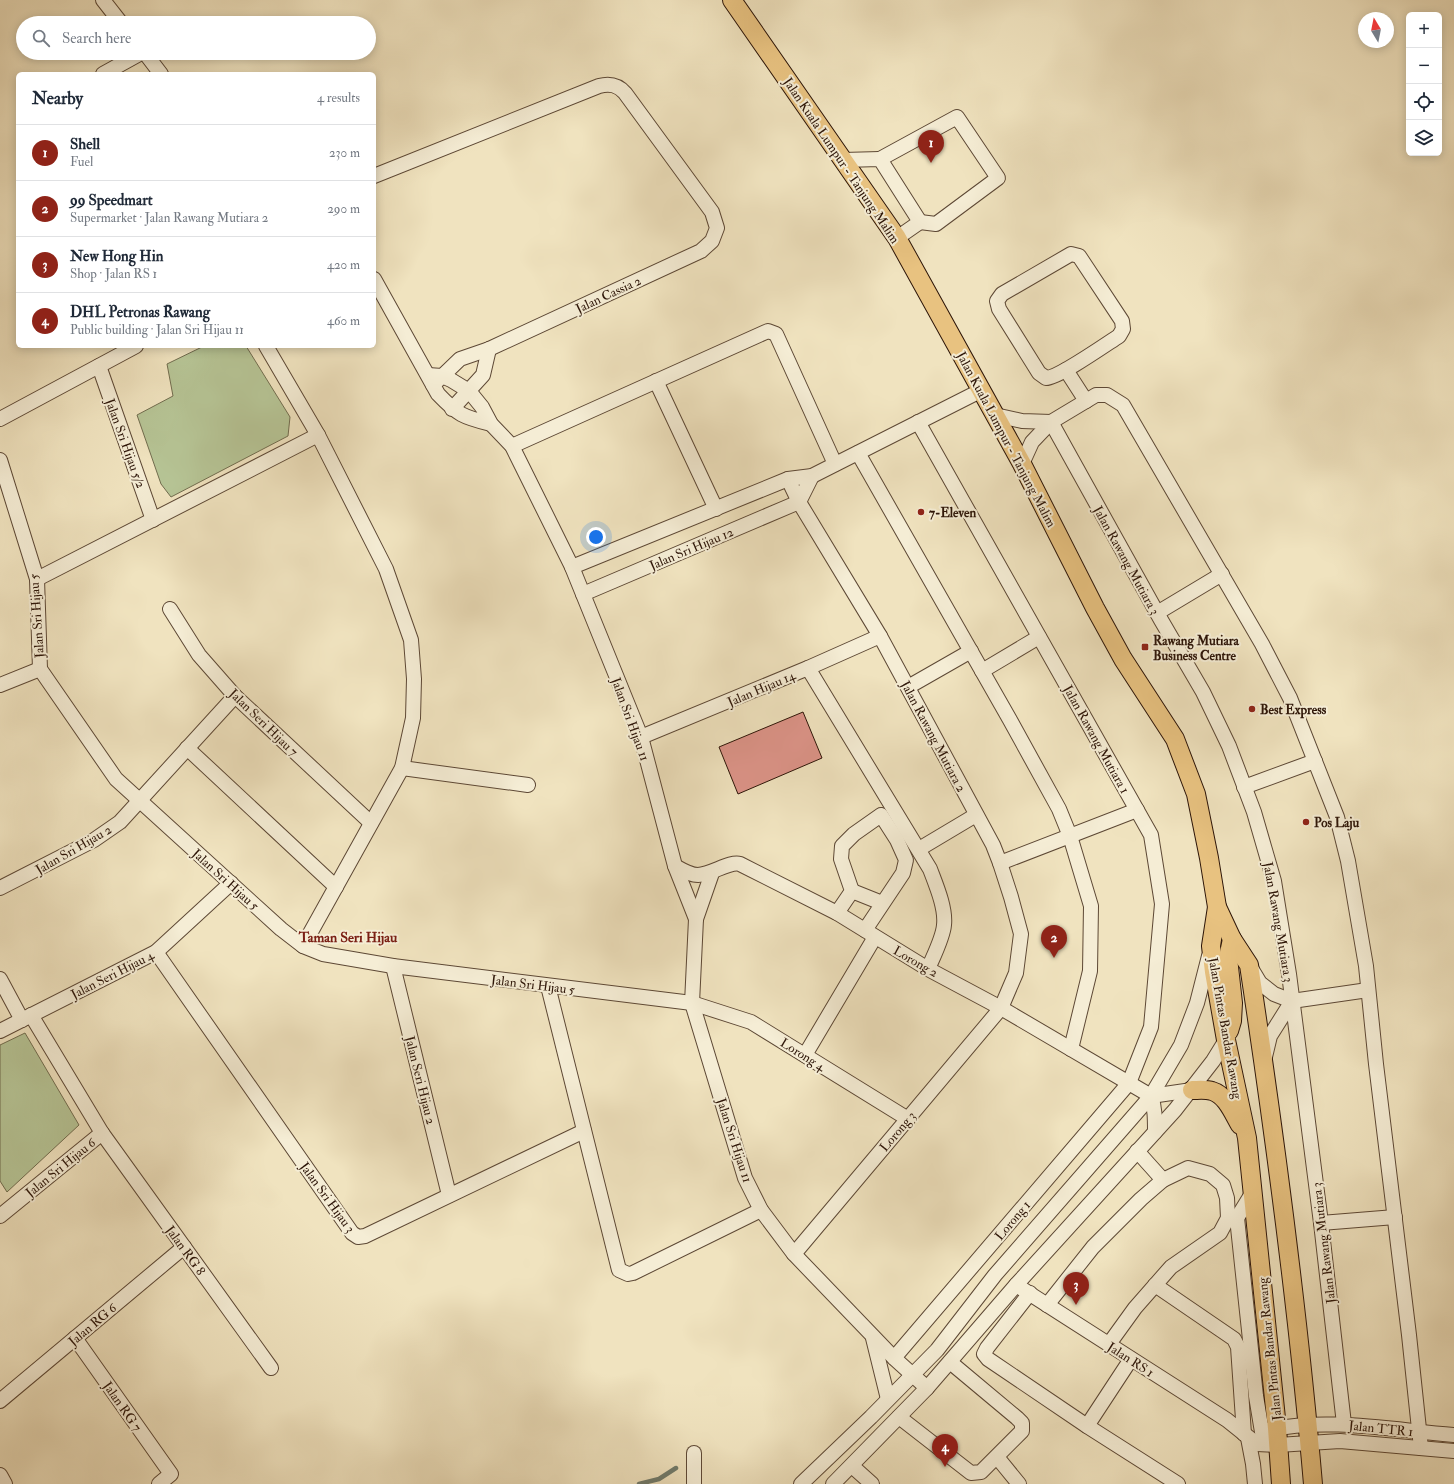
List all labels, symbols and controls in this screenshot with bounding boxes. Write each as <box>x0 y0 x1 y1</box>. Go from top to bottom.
north arrow <box>1358 12 1394 48</box>
map controls <box>1406 12 1442 156</box>
button: + <box>1406 12 1442 48</box>
search box <box>16 16 376 60</box>
icon: search <box>30 27 52 49</box>
text: Search here <box>62 29 131 48</box>
button: − <box>1406 48 1442 84</box>
street label: Jalan Kuala Lumpur - Tanjung Malim <box>778 74 903 247</box>
button: locate <box>1406 84 1442 120</box>
text: Nearby <box>32 88 83 109</box>
text: 4 results <box>317 90 360 106</box>
button: layers <box>1406 120 1442 156</box>
pin: 1 <box>918 130 944 163</box>
text: Shell <box>70 135 100 154</box>
text: 1 <box>43 145 47 161</box>
text: 230 m <box>329 145 360 161</box>
text: Fuel <box>70 154 93 170</box>
text: 99 Speedmart <box>70 191 153 210</box>
text: 2 <box>42 201 48 217</box>
text: 290 m <box>327 201 360 217</box>
text: Supermarket · Jalan Rawang Mutiara 2 <box>70 210 268 226</box>
text: New Hong Hin <box>70 247 163 266</box>
text: 3 <box>43 257 48 273</box>
text: 420 m <box>327 257 360 273</box>
text: Shop · Jalan RS 1 <box>70 266 157 282</box>
street label: Jalan Cassia 2 <box>572 273 644 317</box>
text: DHL Petronas Rawang <box>70 303 210 322</box>
text: 4 <box>41 313 49 329</box>
text: 460 m <box>327 313 360 329</box>
text: Public building · Jalan Sri Hijau 11 <box>70 322 244 338</box>
street label: Jalan Kuala Lumpur - Tanjung Malim <box>952 348 1059 530</box>
street label: Jalan Sri Hijau 5/2 <box>101 395 149 491</box>
street label: Jalan Rawang Mutiara 3 <box>1089 502 1163 618</box>
place label: 7-Eleven <box>929 505 976 521</box>
marker: 7-Eleven <box>916 507 926 517</box>
street label: Jalan Sri Hijau 12 <box>646 524 736 574</box>
your location <box>586 527 606 547</box>
street label: Jalan Sri Hijau 5 <box>26 573 48 660</box>
place label: Rawang Mutiara Business Centre <box>1153 633 1240 664</box>
marker: Rawang Mutiara Business Centre <box>1140 642 1150 652</box>
street label: Jalan Hijau 14 <box>724 667 799 711</box>
street label: Jalan Sri Hijau 11 <box>607 674 653 764</box>
street label: Jalan Rawang Mutiara 2 <box>897 677 969 795</box>
street label: Jalan Rawang Mutiara 1 <box>1059 681 1133 797</box>
street label: Jalan Seri Hijau 7 <box>225 685 301 760</box>
place label: Best Express <box>1260 702 1327 719</box>
marker: Best Express <box>1247 704 1257 714</box>
place label: Pos Laju <box>1314 815 1359 831</box>
marker: Pos Laju <box>1301 817 1311 827</box>
street label: Jalan Sri Hijau 2 <box>32 821 115 879</box>
street label: Jalan Sri Hijau 5 <box>188 845 262 914</box>
street label: Jalan Rawang Mutiara 3 <box>1259 860 1296 984</box>
pin: 2 <box>1041 925 1067 958</box>
district label: Taman Seri Hijau <box>298 929 398 946</box>
street label: Lorong 2 <box>890 943 941 981</box>
street label: Jalan Seri Hijau 4 <box>67 947 158 1003</box>
street label: Jalan Pintas Bandar Rawang <box>1204 955 1245 1101</box>
street label: Jalan Sri Hijau 5 <box>489 972 576 998</box>
street label: Jalan Seri Hijau 2 <box>401 1033 439 1127</box>
street label: Lorong 4 <box>777 1035 829 1075</box>
street label: Jalan Sri Hijau 11 <box>713 1095 755 1185</box>
street label: Lorong 3 <box>876 1108 919 1155</box>
street label: Jalan Sri Hijau 6 <box>22 1134 100 1201</box>
street label: Jalan Sri Hijau 3 <box>296 1158 358 1236</box>
street label: Jalan Rawang Mutiara 3 <box>1309 1181 1339 1305</box>
street label: Lorong 1 <box>991 1197 1034 1244</box>
street label: Jalan RG 8 <box>161 1222 208 1278</box>
pin: 3 <box>1063 1272 1089 1305</box>
street label: Jalan Pintas Bandar Rawang <box>1254 1276 1286 1422</box>
street label: Jalan RG 6 <box>65 1299 121 1350</box>
street label: Jalan RS 1 <box>1103 1338 1157 1381</box>
street label: Jalan RG 7 <box>99 1378 145 1435</box>
street label: Jalan TTR 1 <box>1347 1418 1414 1440</box>
pin: 4 <box>932 1434 958 1467</box>

